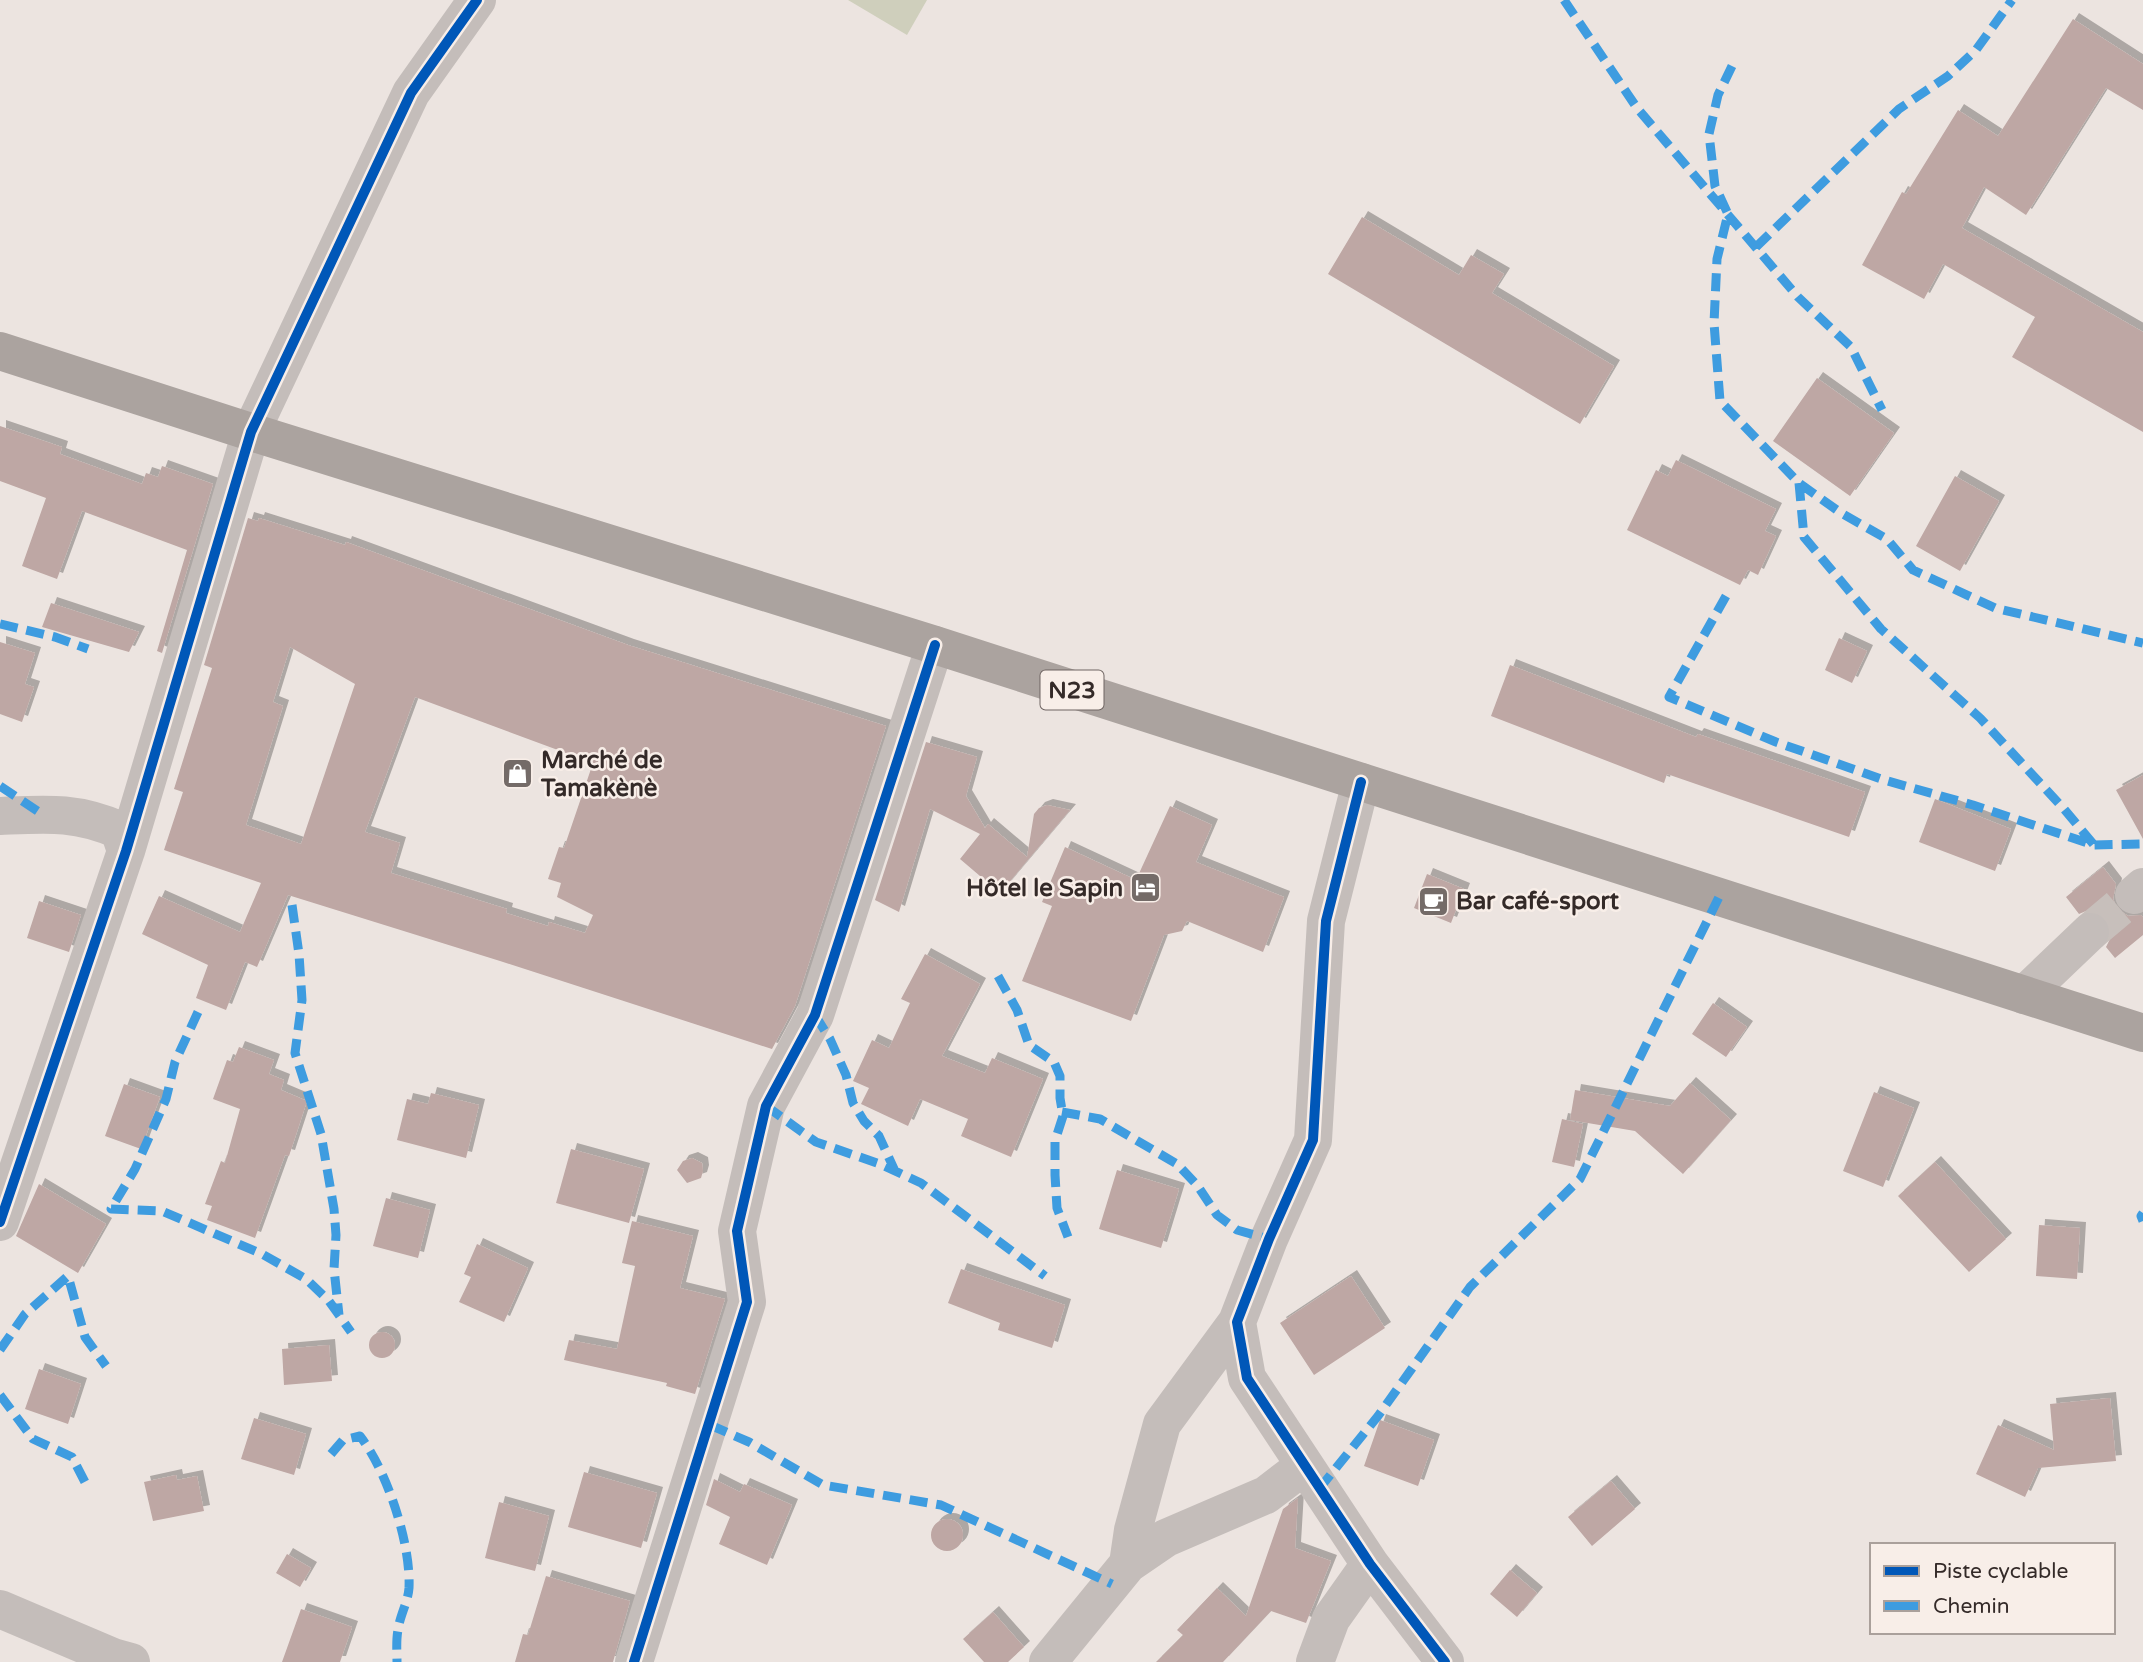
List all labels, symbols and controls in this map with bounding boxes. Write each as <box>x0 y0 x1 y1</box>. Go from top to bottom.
road number: N23 <box>1040 670 1104 710</box>
place label: Marché de Tamakènè <box>540 746 663 803</box>
shop icon: Marché de Tamakènè <box>501 757 535 791</box>
hotel icon: Hôtel le Sapin <box>1129 871 1163 905</box>
place label: Hôtel le Sapin <box>966 874 1123 903</box>
cafe icon: Bar café-sport <box>1416 884 1450 918</box>
place label: Bar café-sport <box>1456 887 1620 916</box>
legend <box>1870 1543 2115 1634</box>
text: Piste cyclable <box>1933 1559 2068 1584</box>
text: Chemin <box>1933 1594 2010 1619</box>

